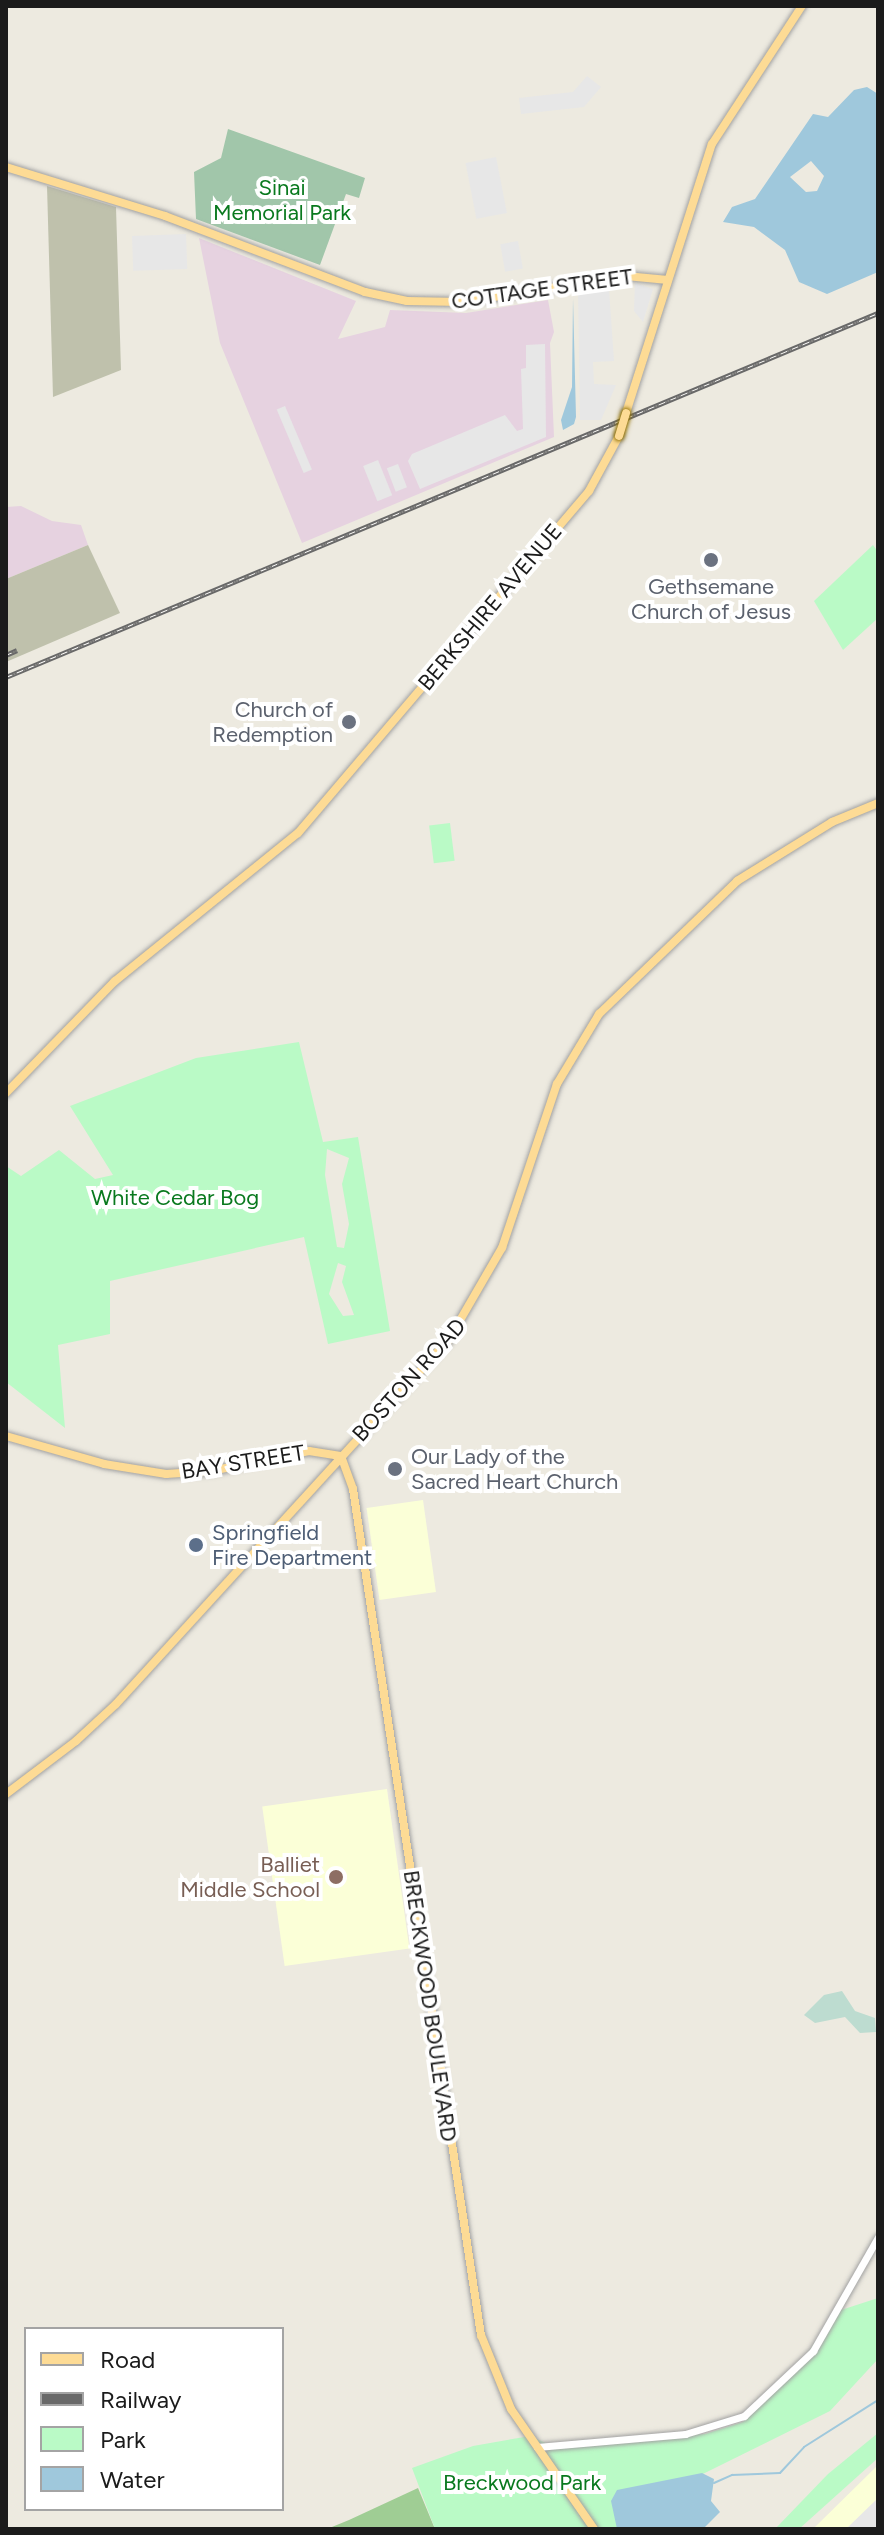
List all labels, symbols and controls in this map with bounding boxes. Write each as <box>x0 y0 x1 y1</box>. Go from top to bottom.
park label: Sinai Memorial Park <box>213 174 351 226</box>
street label: COTTAGE STREET <box>450 263 634 315</box>
street label: BERKSHIRE AVENUE <box>412 518 568 696</box>
marker: Gethsemane Church of Jesus <box>702 551 720 569</box>
place label: Gethsemane Church of Jesus <box>631 573 791 624</box>
place label: Church of Redemption <box>212 696 333 748</box>
marker: Church of Redemption <box>340 713 358 731</box>
park label: White Cedar Bog <box>91 1185 259 1211</box>
street label: BOSTON ROAD <box>347 1313 471 1447</box>
street label: BAY STREET <box>179 1439 307 1485</box>
place label: Our Lady of the Sacred Heart Church <box>411 1443 618 1494</box>
marker: Our Lady of the Sacred Heart Church <box>386 1460 404 1478</box>
place label: Springfield Fire Department <box>212 1519 372 1570</box>
marker: Springfield Fire Department <box>187 1536 205 1554</box>
place label: Balliet Middle School <box>180 1851 320 1902</box>
marker: Balliet Middle School <box>327 1868 345 1886</box>
street label: BRECKWOOD BOULEVARD <box>398 1869 462 2143</box>
legend <box>24 2327 284 2511</box>
text: Road <box>100 2345 155 2374</box>
text: Railway <box>100 2385 181 2414</box>
text: Park <box>100 2425 146 2454</box>
text: Water <box>100 2465 165 2494</box>
park label: Breckwood Park <box>443 2470 601 2496</box>

